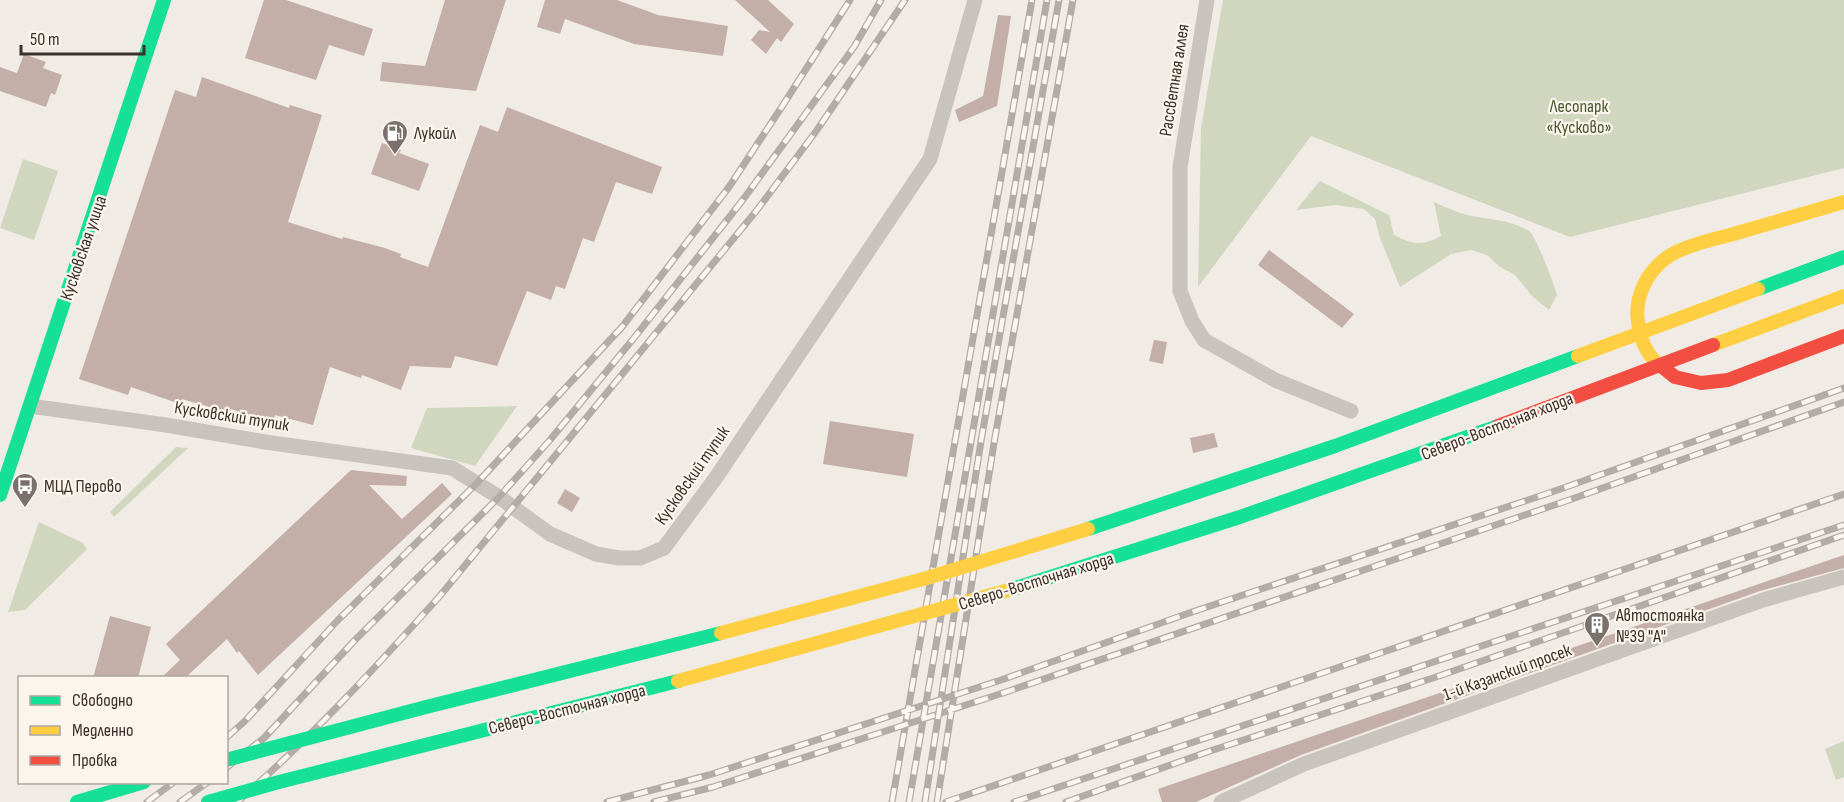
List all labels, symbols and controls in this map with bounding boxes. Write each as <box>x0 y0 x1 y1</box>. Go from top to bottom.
scale bar <box>21 18 144 56</box>
street label: Рассветная аллея <box>1155 22 1194 138</box>
text: 50 m <box>30 29 60 50</box>
park label: Лесопарк «Кусково» <box>1546 96 1612 138</box>
fuel station icon: Лукойл <box>380 118 410 156</box>
place label: Лукойл <box>413 123 457 144</box>
street label: Кусковская улица <box>56 193 111 303</box>
street label: Северо-Восточная хорда <box>1418 388 1576 465</box>
street label: Кусковский тупик <box>173 397 291 436</box>
street label: Кусковский тупик <box>651 422 734 529</box>
bus stop icon: МЦД Перово <box>10 471 40 509</box>
place label: МЦД Перово <box>44 476 122 497</box>
street label: Северо-Восточная хорда <box>956 548 1116 615</box>
place label: Автостоянка №39 "А" <box>1615 605 1704 647</box>
building icon: Автостоянка №39 "А" <box>1582 610 1612 648</box>
street label: 1-й Казанский просек <box>1440 639 1574 705</box>
legend <box>18 676 228 784</box>
street label: Северо-Восточная хорда <box>486 680 648 739</box>
text: Свободно <box>72 690 133 711</box>
text: Медленно <box>72 720 134 741</box>
text: Пробка <box>72 750 117 771</box>

